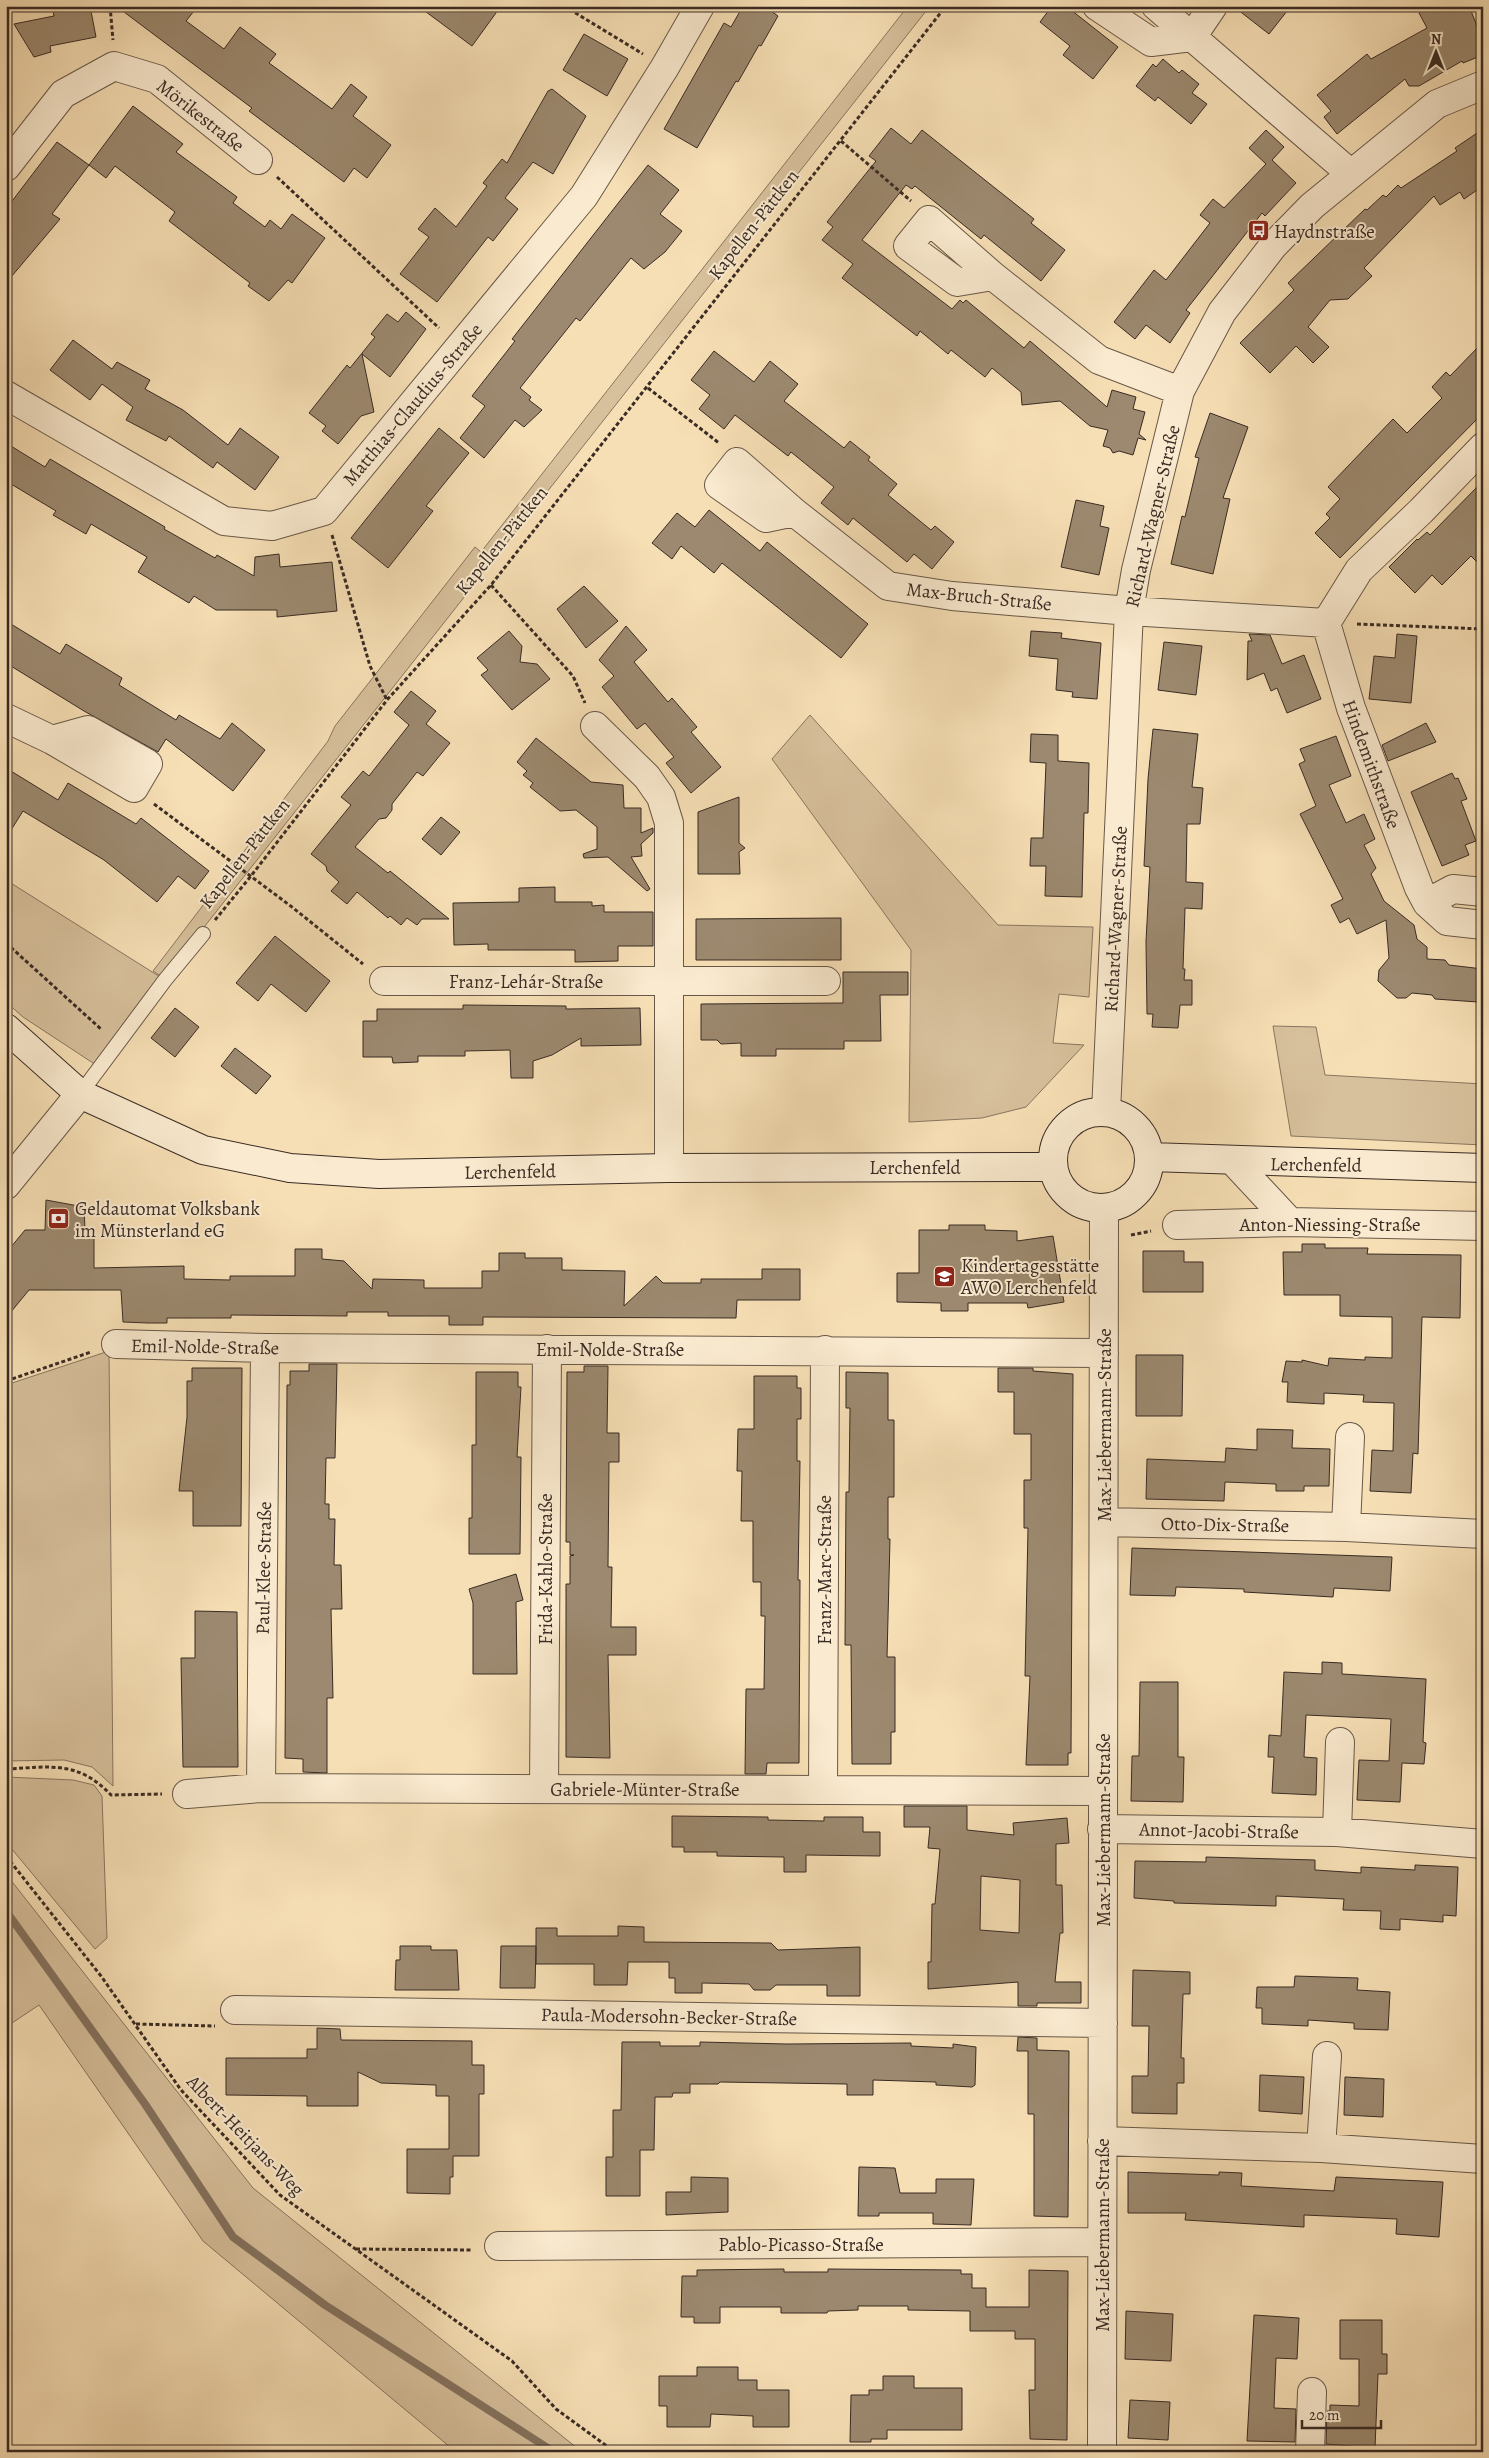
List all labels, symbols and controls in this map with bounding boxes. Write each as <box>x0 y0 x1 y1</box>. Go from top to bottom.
north arrow <box>1412 28 1462 78</box>
text: N <box>1431 30 1441 49</box>
street label: Mörikestraße <box>151 73 250 158</box>
street label: Kapellen-Pättken <box>702 164 805 285</box>
bus stop icon: Haydnstraße <box>1246 219 1270 243</box>
place label: Haydnstraße <box>1274 219 1375 245</box>
street label: Matthias-Claudius-Straße <box>337 318 489 491</box>
street label: Richard-Wagner-Straße <box>1119 422 1187 610</box>
street label: Kapellen-Pättken <box>450 481 554 601</box>
street label: Max-Bruch-Straße <box>905 576 1053 618</box>
street label: Hindemithstraße <box>1336 696 1406 833</box>
street label: Kapellen-Pättken <box>193 793 296 914</box>
street label: Richard-Wagner-Straße <box>1098 825 1134 1013</box>
street label: Franz-Lehár-Straße <box>449 969 603 995</box>
street label: Lerchenfeld <box>1270 1151 1363 1179</box>
street label: Lerchenfeld <box>869 1155 962 1181</box>
street label: Lerchenfeld <box>464 1158 557 1186</box>
place label: Geldautomat Volksbank im Münsterland eG <box>75 1196 260 1244</box>
bank icon: Geldautomat Volksbank im Münsterland eG <box>47 1207 71 1231</box>
street label: Anton-Niessing-Straße <box>1238 1212 1421 1238</box>
place label: Kindertagesstätte AWO Lerchenfeld <box>960 1253 1099 1301</box>
school or university icon: Kindertagesstätte AWO Lerchenfeld <box>933 1264 957 1288</box>
street label: Max-Liebermann-Straße <box>1092 1328 1118 1522</box>
street label: Emil-Nolde-Straße <box>131 1333 279 1361</box>
street label: Emil-Nolde-Straße <box>536 1337 684 1363</box>
street label: Frida-Kahlo-Straße <box>533 1493 559 1645</box>
street label: Franz-Marc-Straße <box>812 1495 838 1645</box>
street label: Paul-Klee-Straße <box>250 1501 278 1635</box>
street label: Otto-Dix-Straße <box>1161 1511 1289 1539</box>
street label: Max-Liebermann-Straße <box>1091 1733 1117 1927</box>
street label: Gabriele-Münter-Straße <box>550 1777 740 1803</box>
street label: Annot-Jacobi-Straße <box>1138 1817 1299 1845</box>
street label: Paula-Modersohn-Becker-Straße <box>541 2002 797 2032</box>
street label: Albert-Heitjans-Weg <box>180 2069 310 2202</box>
street label: Max-Liebermann-Straße <box>1090 2138 1116 2332</box>
street label: Pablo-Picasso-Straße <box>718 2232 884 2258</box>
scale bar <box>1302 2398 1380 2430</box>
text: 20 m <box>1309 2405 1340 2425</box>

